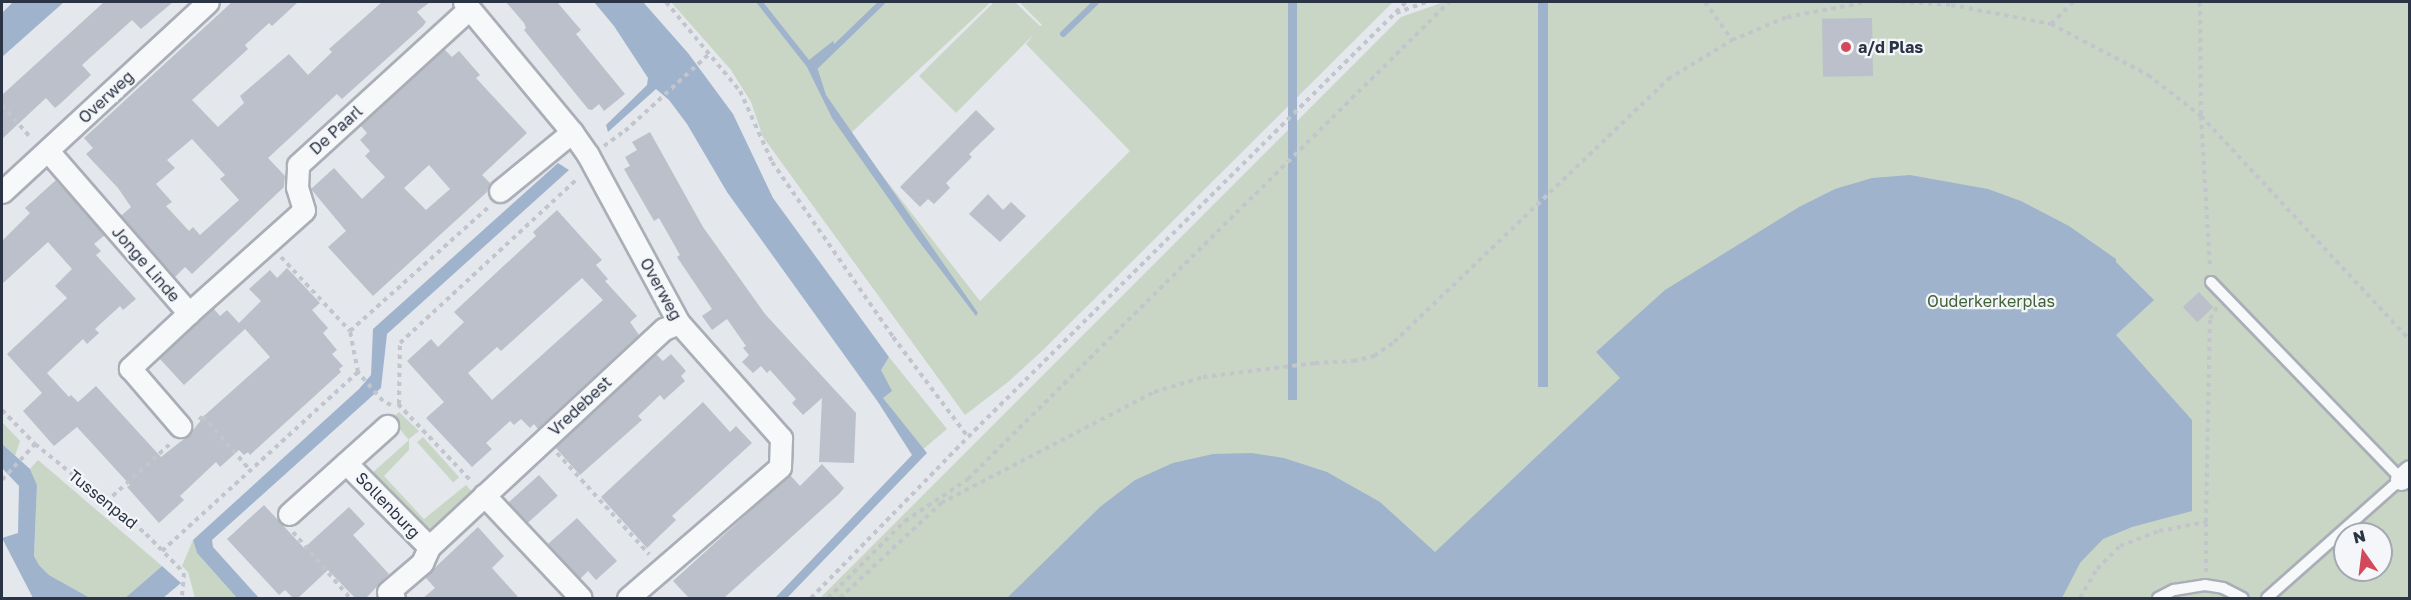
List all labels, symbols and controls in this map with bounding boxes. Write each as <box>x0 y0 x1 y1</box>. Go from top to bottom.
place label: a/d Plas <box>1858 37 1923 57</box>
marker: a/d Plas <box>1839 40 1853 54</box>
street label: Overweg <box>74 67 138 127</box>
street label: De Paarl <box>306 101 366 159</box>
street label: Jonge Linde <box>108 222 184 306</box>
street label: Overweg <box>636 255 686 323</box>
park label: Ouderkerkerplas <box>1927 291 2055 311</box>
street label: Vredebest <box>545 372 615 440</box>
street label: Tussenpad <box>65 465 141 533</box>
street label: Sollenburg <box>352 468 424 542</box>
north arrow <box>2333 522 2393 582</box>
text: N <box>2351 525 2367 548</box>

